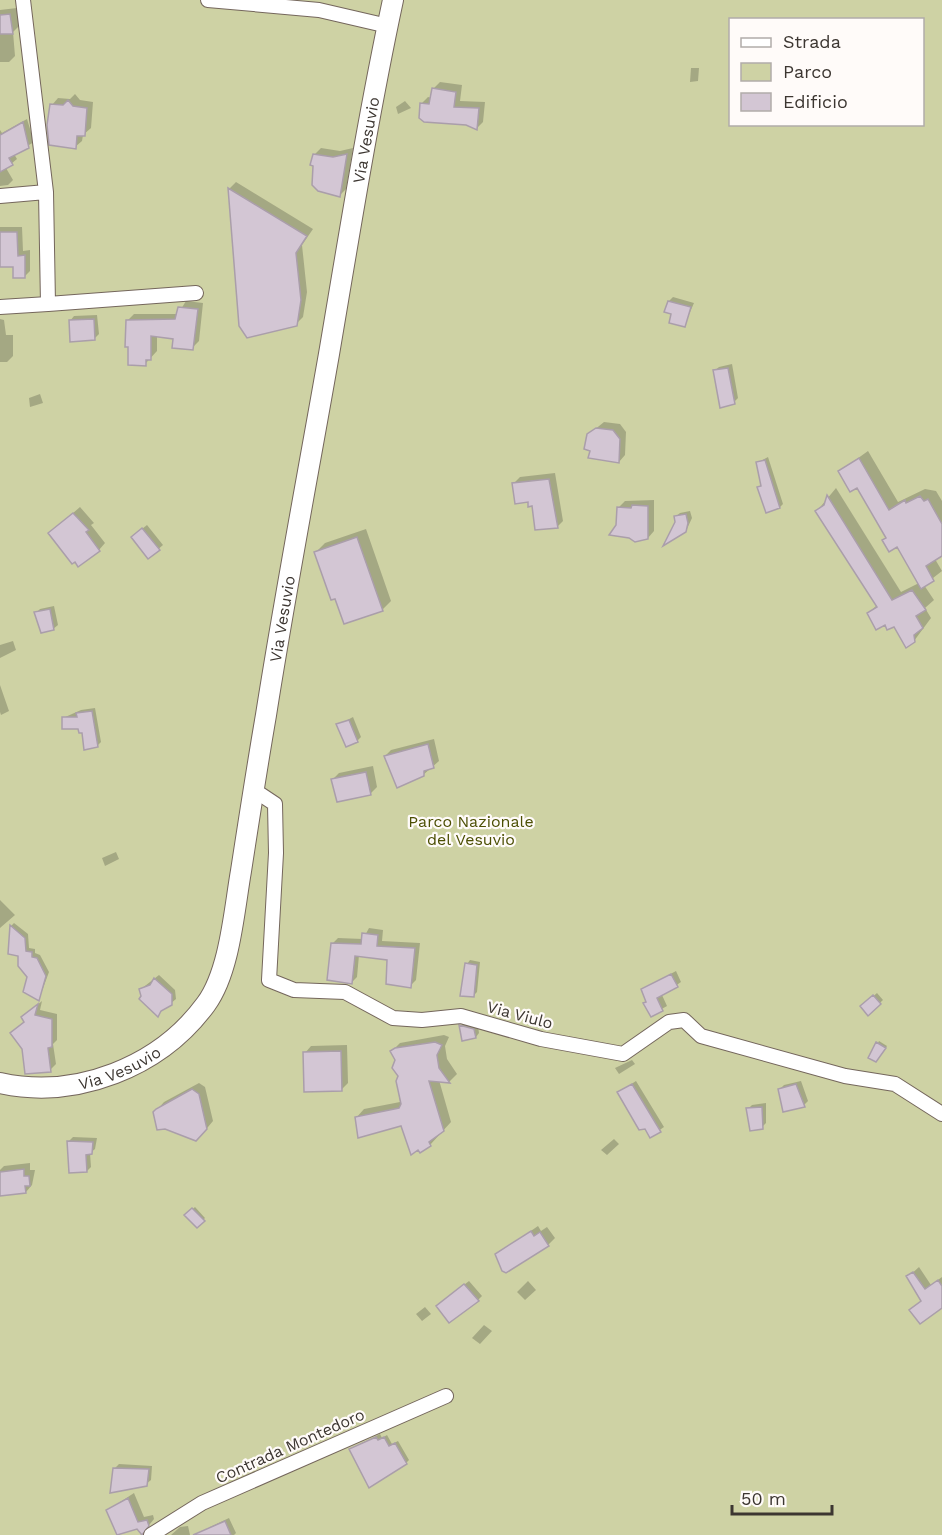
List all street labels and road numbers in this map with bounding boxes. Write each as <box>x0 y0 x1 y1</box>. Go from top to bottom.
street label: Via Vesuvio <box>349 95 383 185</box>
street label: Via Vesuvio <box>265 574 299 664</box>
street label: Via Viulo <box>485 997 555 1033</box>
street label: Via Vesuvio <box>77 1042 164 1093</box>
street label: Contrada Montedoro <box>213 1405 367 1487</box>

